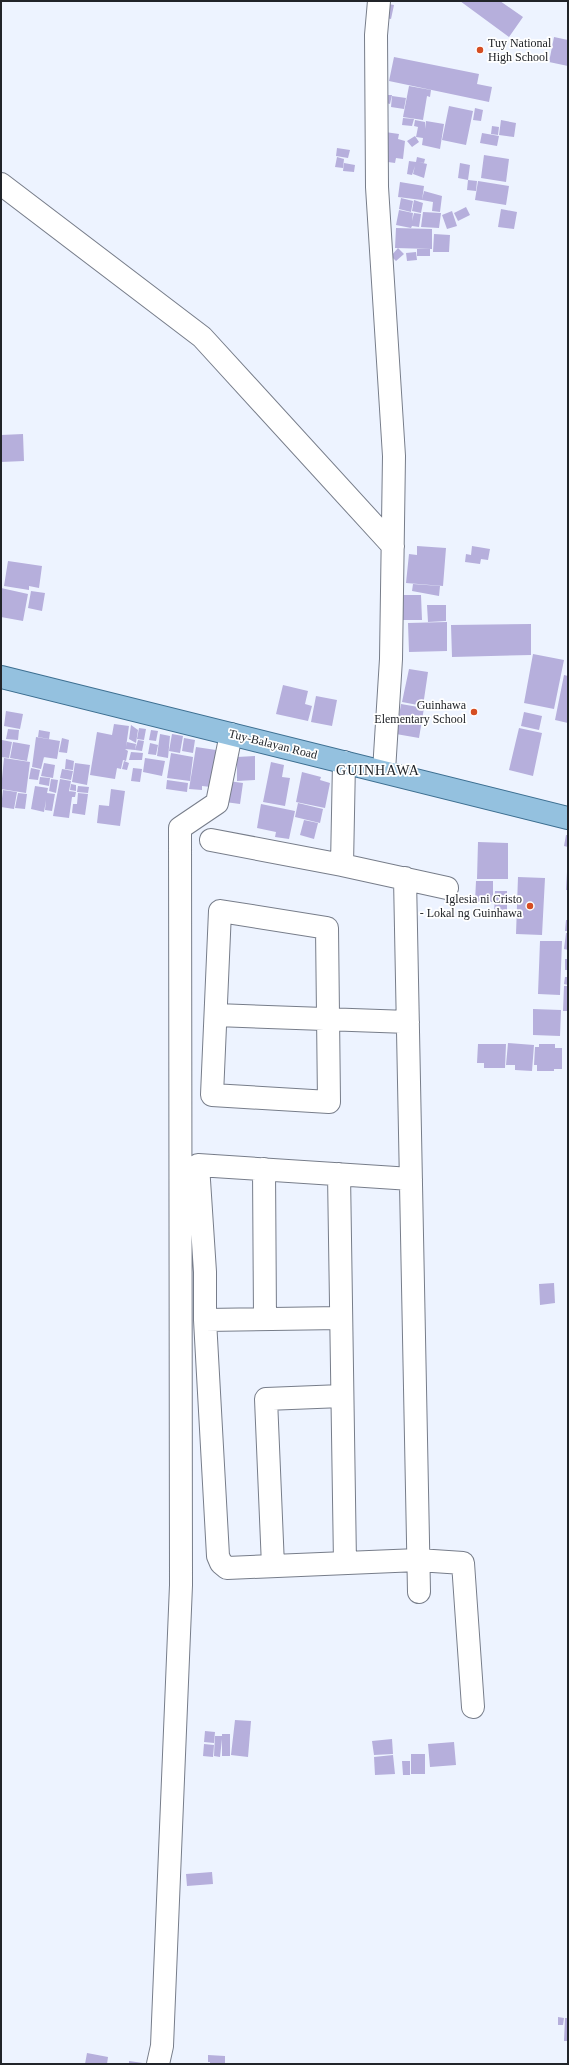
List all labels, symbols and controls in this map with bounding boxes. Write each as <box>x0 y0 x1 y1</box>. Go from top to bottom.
place label: Tuy National High School <box>488 36 552 64</box>
marker: Tuy National High School <box>475 45 485 55</box>
place label: Guinhawa Elementary School <box>374 698 467 726</box>
marker: Guinhawa Elementary School <box>469 707 479 717</box>
street label: Tuy-Balayan Road <box>227 726 319 762</box>
district label: GUINHAWA <box>336 763 420 778</box>
place label: Iglesia ni Cristo - Lokal ng Guinhawa <box>420 892 523 920</box>
marker: Iglesia ni Cristo - Lokal ng Guinhawa <box>525 901 535 911</box>

